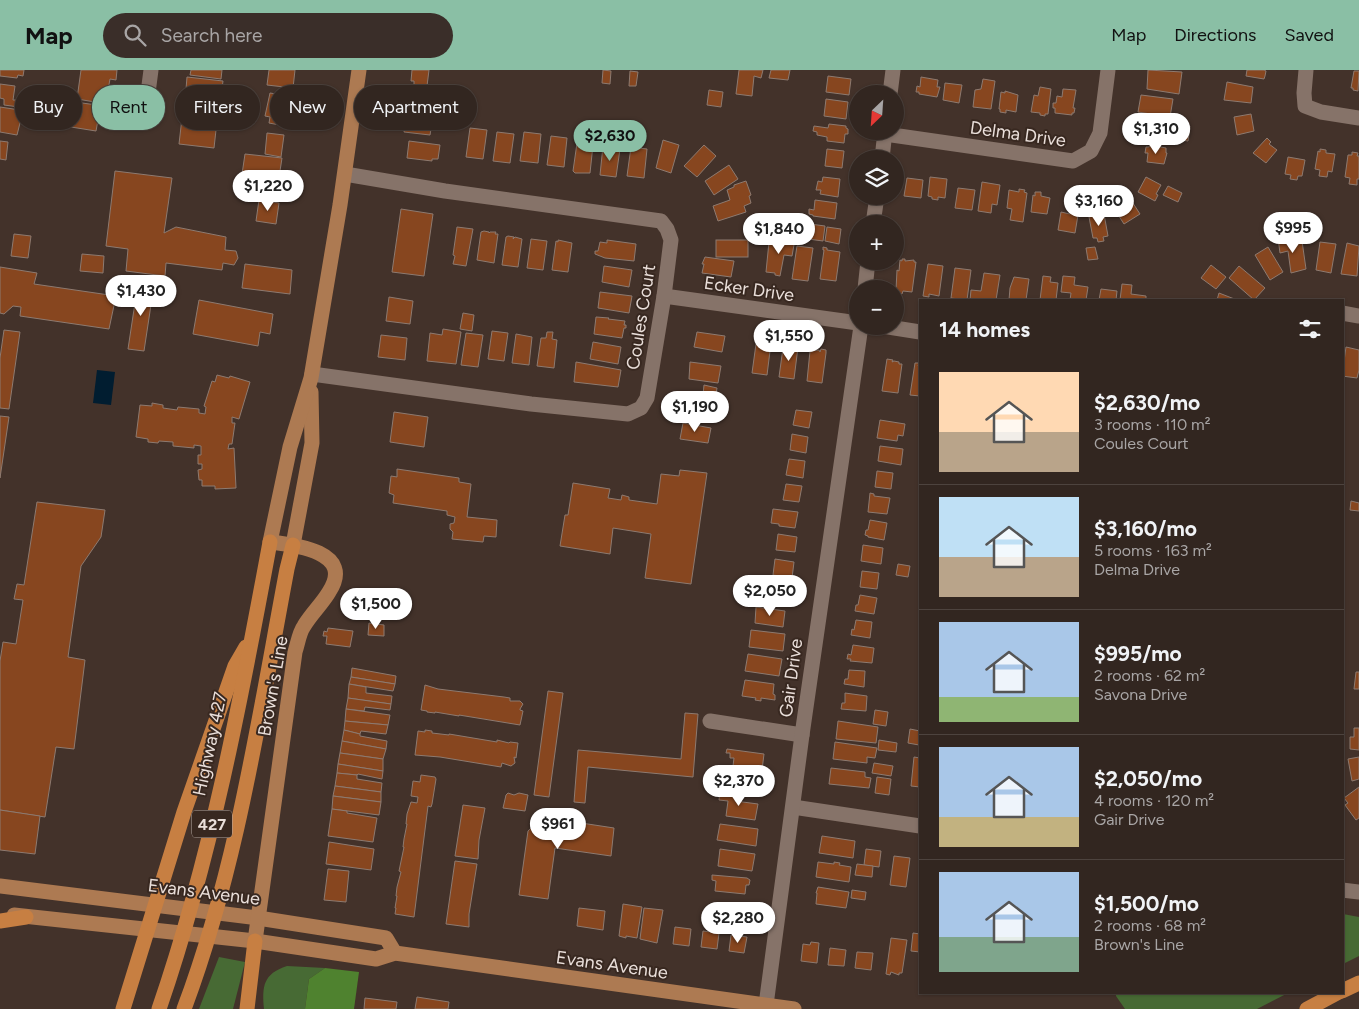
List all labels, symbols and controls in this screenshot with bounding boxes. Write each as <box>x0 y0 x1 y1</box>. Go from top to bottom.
search box <box>103 13 453 58</box>
text: Map <box>25 21 73 50</box>
icon: search <box>121 21 149 49</box>
text: Search here <box>161 24 262 47</box>
text: Map <box>1111 24 1146 46</box>
text: Directions <box>1174 24 1256 46</box>
text: Saved <box>1284 24 1334 46</box>
chip: Buy <box>15 85 82 130</box>
chip: Rent <box>92 85 165 130</box>
chip: Filters <box>175 85 260 130</box>
chip: New <box>270 85 344 130</box>
chip: Apartment <box>354 85 477 130</box>
north arrow <box>849 85 904 140</box>
map controls <box>849 85 904 335</box>
pin: $1,310 <box>1115 112 1197 155</box>
street label: Delma Drive <box>969 116 1068 152</box>
pin: $2,630 <box>569 119 651 162</box>
text: $1,310 <box>1133 119 1179 138</box>
text: $2,630 <box>585 126 635 145</box>
button: layers <box>849 150 904 205</box>
pin: $1,220 <box>227 170 309 212</box>
text: $1,220 <box>244 176 292 195</box>
pin: $3,160 <box>1058 184 1140 227</box>
text: $3,160 <box>1075 191 1123 210</box>
pin: $1,840 <box>738 212 820 255</box>
pin: $995 <box>1263 212 1323 254</box>
button: + <box>849 215 904 270</box>
text: $995 <box>1275 218 1311 237</box>
text: $1,840 <box>754 219 804 238</box>
street label: Coules Court <box>622 263 660 371</box>
street label: Ecker Drive <box>702 272 796 306</box>
pin: $1,430 <box>100 274 182 317</box>
button: − <box>849 280 904 335</box>
text: $1,430 <box>116 281 166 300</box>
icon: filters <box>1296 315 1324 343</box>
text: 14 homes <box>939 317 1030 342</box>
pin: $1,550 <box>748 320 830 362</box>
text: $1,550 <box>765 326 813 345</box>
pin: $1,190 <box>654 390 736 433</box>
text: $2,630/mo <box>1094 390 1200 415</box>
icon: home <box>979 392 1039 452</box>
text: $1,190 <box>672 397 718 416</box>
text: 3 rooms · 110 m² <box>1094 415 1210 434</box>
text: Coules Court <box>1094 434 1189 453</box>
text: $3,160/mo <box>1094 516 1197 541</box>
icon: home <box>979 517 1039 577</box>
text: 5 rooms · 163 m² <box>1094 541 1212 560</box>
text: Delma Drive <box>1094 560 1180 579</box>
pin: $2,050 <box>729 574 811 617</box>
text: $2,050 <box>744 581 796 600</box>
pin: $1,500 <box>335 588 417 630</box>
text: $1,500 <box>351 594 401 613</box>
street label: Brown's Line <box>253 634 293 738</box>
street label: Gair Drive <box>775 637 807 719</box>
text: $995/mo <box>1094 641 1182 666</box>
icon: home <box>979 642 1039 702</box>
text: 2 rooms · 62 m² <box>1094 666 1205 685</box>
text: Savona Drive <box>1094 685 1187 704</box>
street label: Highway 427 <box>188 690 232 798</box>
pin: $2,370 <box>698 764 780 807</box>
text: $2,050/mo <box>1094 766 1202 791</box>
icon: home <box>979 767 1039 827</box>
text: $2,370 <box>714 771 764 790</box>
text: 4 rooms · 120 m² <box>1094 791 1214 810</box>
pin: $961 <box>528 808 588 850</box>
text: Gair Drive <box>1094 810 1164 829</box>
road number: 427 <box>192 811 232 838</box>
text: $961 <box>541 814 575 833</box>
street label: Evans Avenue <box>147 874 261 910</box>
text: $1,500/mo <box>1094 891 1199 916</box>
icon: home <box>979 892 1039 952</box>
pin: $2,280 <box>697 902 779 944</box>
text: $2,280 <box>712 908 764 927</box>
text: 2 rooms · 68 m² <box>1094 916 1206 935</box>
text: Brown's Line <box>1094 935 1184 954</box>
street label: Evans Avenue <box>555 946 670 984</box>

